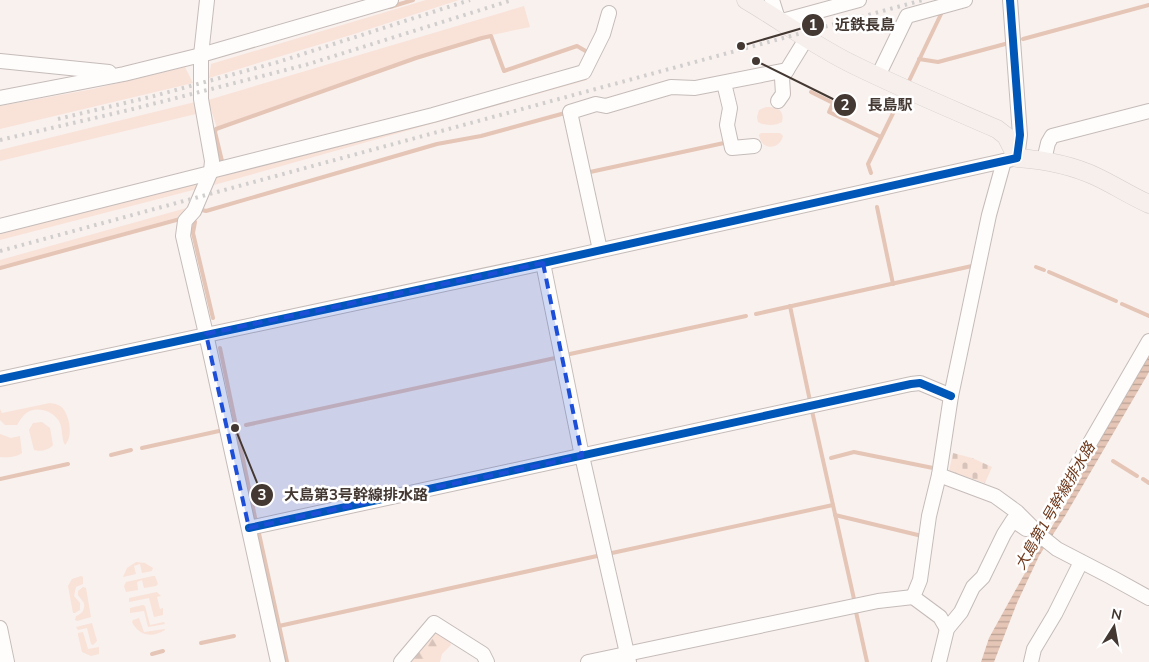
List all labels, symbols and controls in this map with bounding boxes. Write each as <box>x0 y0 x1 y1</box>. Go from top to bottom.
callout: 近鉄長島 <box>800 10 905 40</box>
text: 1 <box>808 15 818 35</box>
text: 近鉄長島 <box>835 15 895 35</box>
callout: 長島駅 <box>832 90 922 120</box>
text: 2 <box>840 95 850 115</box>
text: 長島駅 <box>867 95 913 115</box>
water label: 大島第1号幹線排水路 <box>1010 437 1101 573</box>
callout: 大島第3号幹線排水路 <box>249 480 438 510</box>
text: 3 <box>257 485 267 505</box>
text: 大島第3号幹線排水路 <box>284 485 428 505</box>
north arrow <box>1089 602 1139 652</box>
text: N <box>1109 604 1123 625</box>

